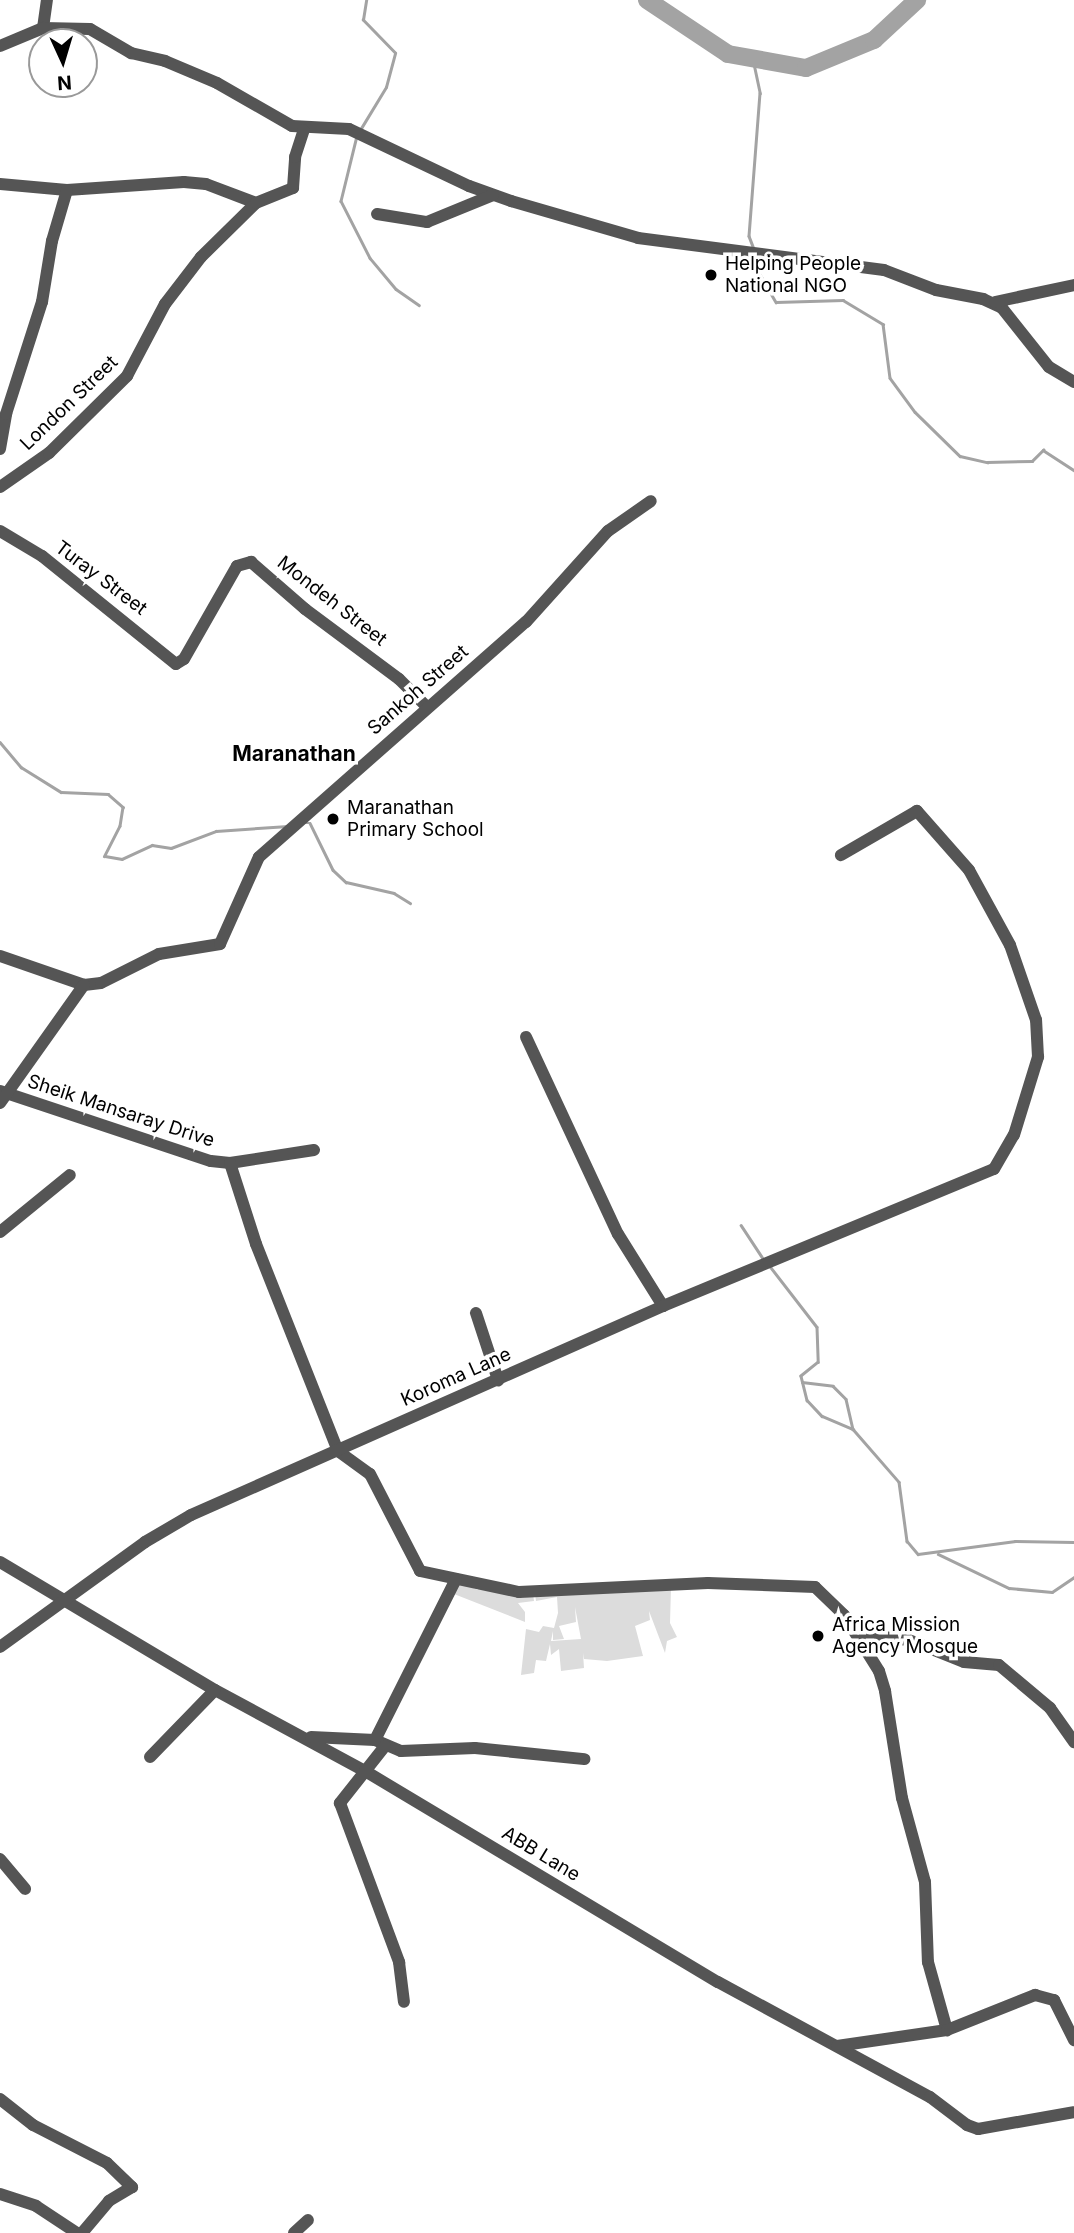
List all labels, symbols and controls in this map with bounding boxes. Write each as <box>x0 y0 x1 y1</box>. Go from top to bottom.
north arrow <box>28 28 98 98</box>
text: N <box>56 70 72 94</box>
place label: Helping People National NGO <box>725 253 861 297</box>
marker: Helping People National NGO <box>703 267 719 283</box>
street label: London Street <box>16 351 122 455</box>
street label: Turay Street <box>51 536 151 620</box>
street label: Mondeh Street <box>273 551 391 651</box>
street label: Sankoh Street <box>363 640 473 740</box>
district label: Maranathan <box>232 741 356 767</box>
place label: Maranathan Primary School <box>347 797 484 841</box>
marker: Maranathan Primary School <box>325 811 341 827</box>
street label: Sheik Mansaray Drive <box>25 1070 217 1152</box>
street label: Koroma Lane <box>397 1343 515 1411</box>
place label: Africa Mission Agency Mosque <box>832 1614 978 1658</box>
marker: Africa Mission Agency Mosque <box>810 1628 826 1644</box>
street label: ABB Lane <box>498 1822 584 1886</box>

